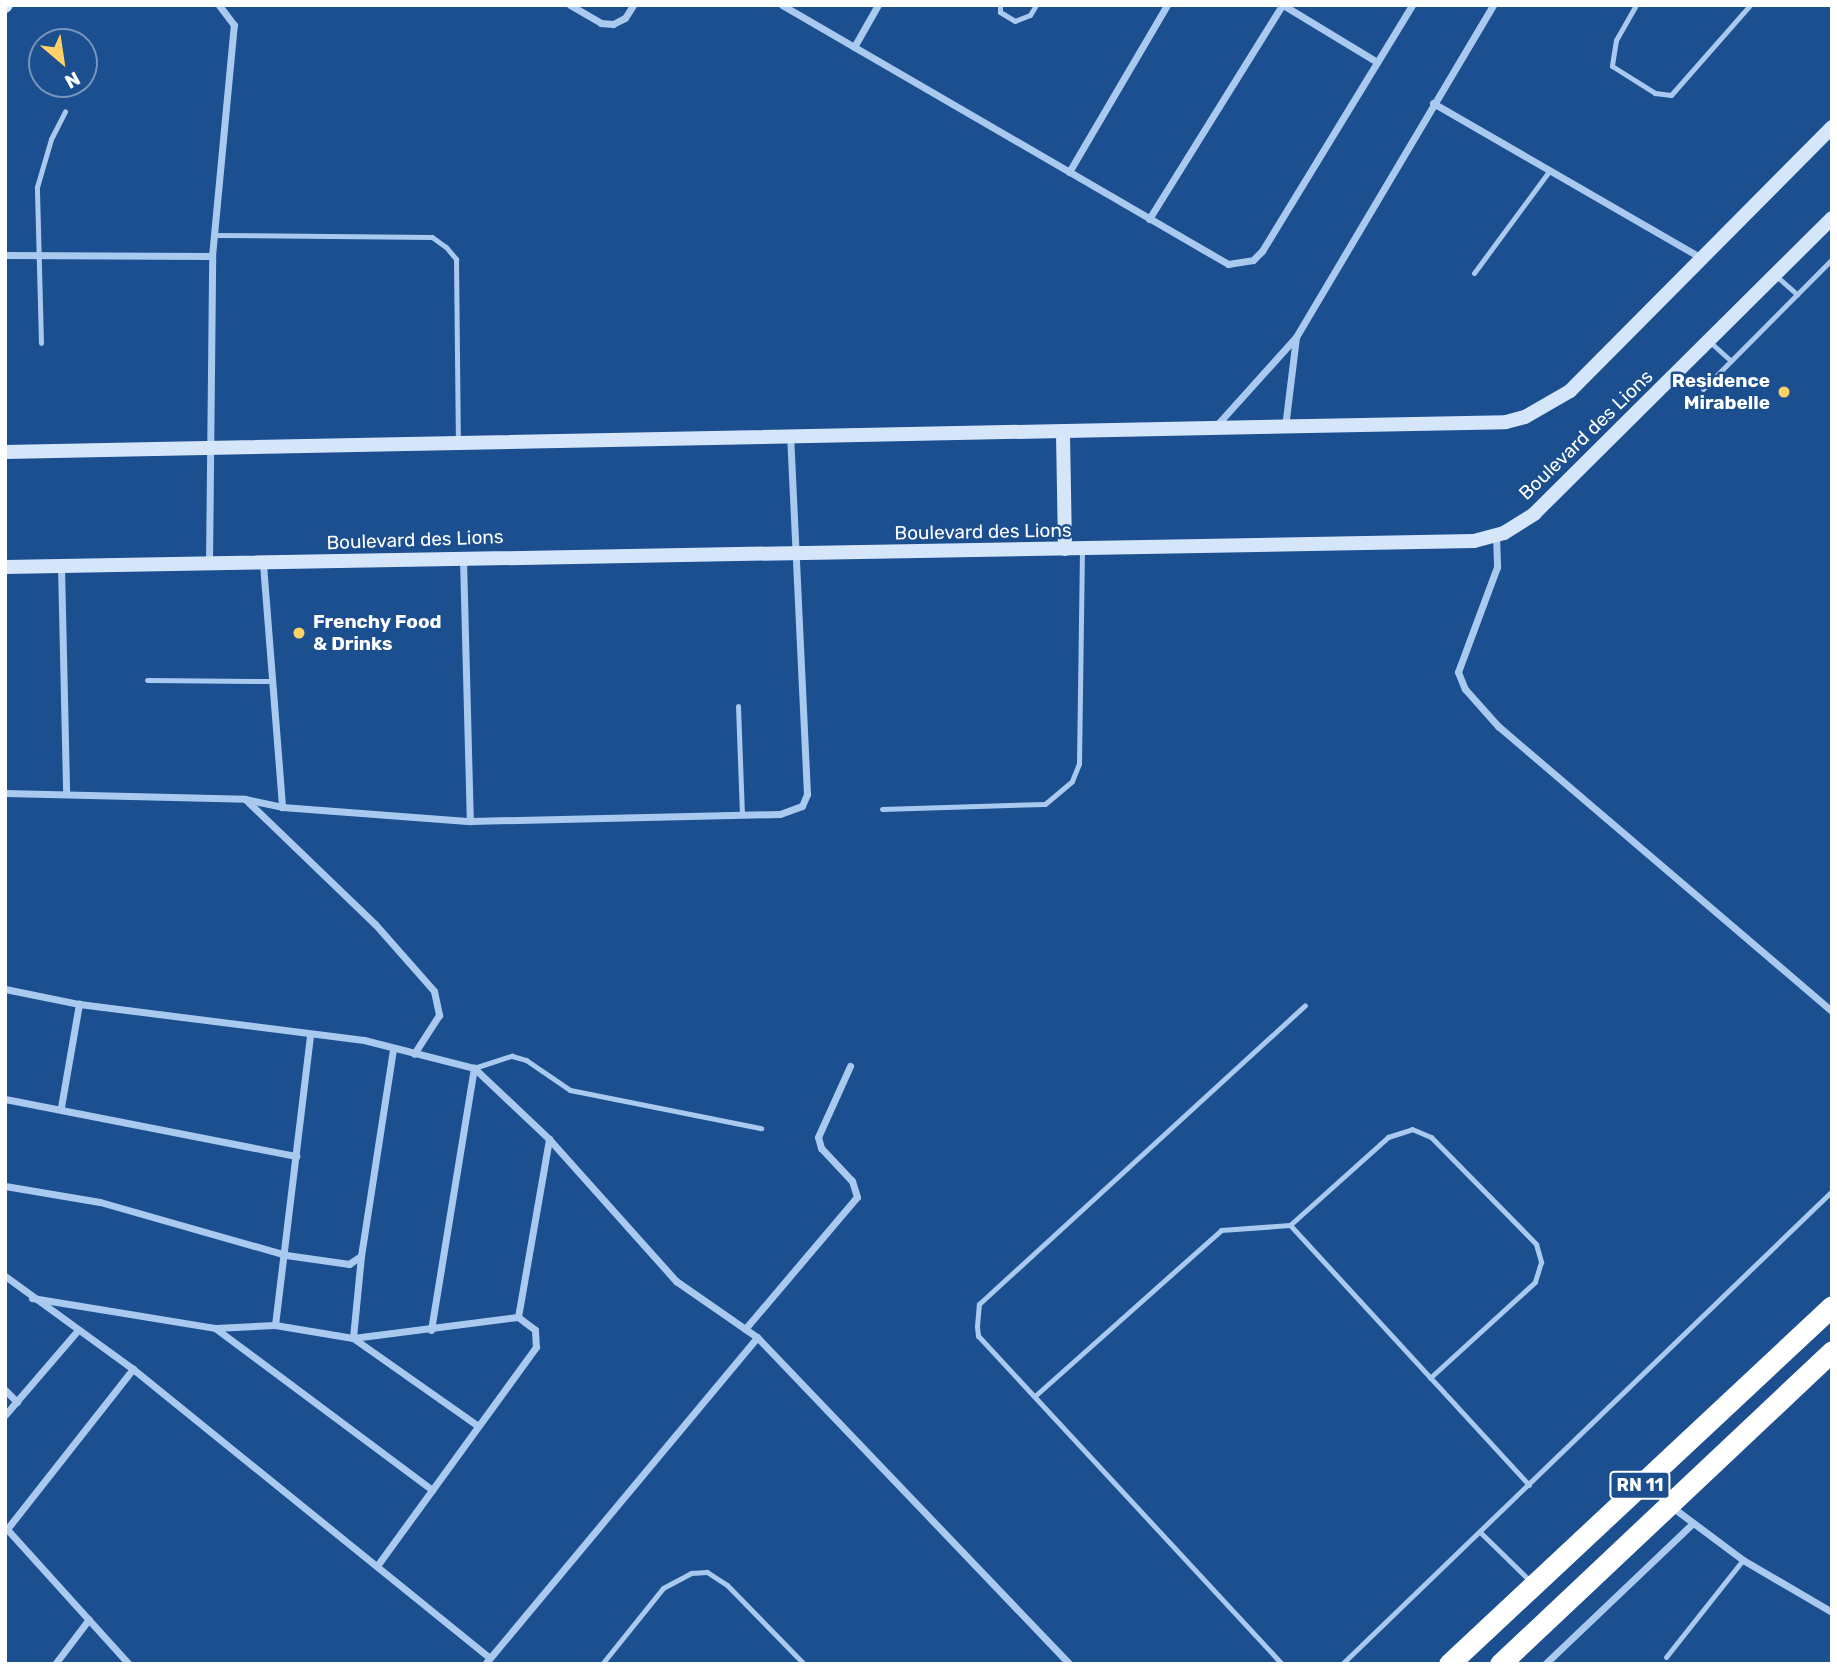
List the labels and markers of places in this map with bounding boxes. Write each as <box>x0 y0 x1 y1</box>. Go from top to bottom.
place label: Residence Mirabelle <box>1672 370 1770 414</box>
marker: Residence Mirabelle <box>1776 384 1792 400</box>
place label: Frenchy Food & Drinks <box>313 611 442 655</box>
marker: Frenchy Food & Drinks <box>291 625 307 641</box>

